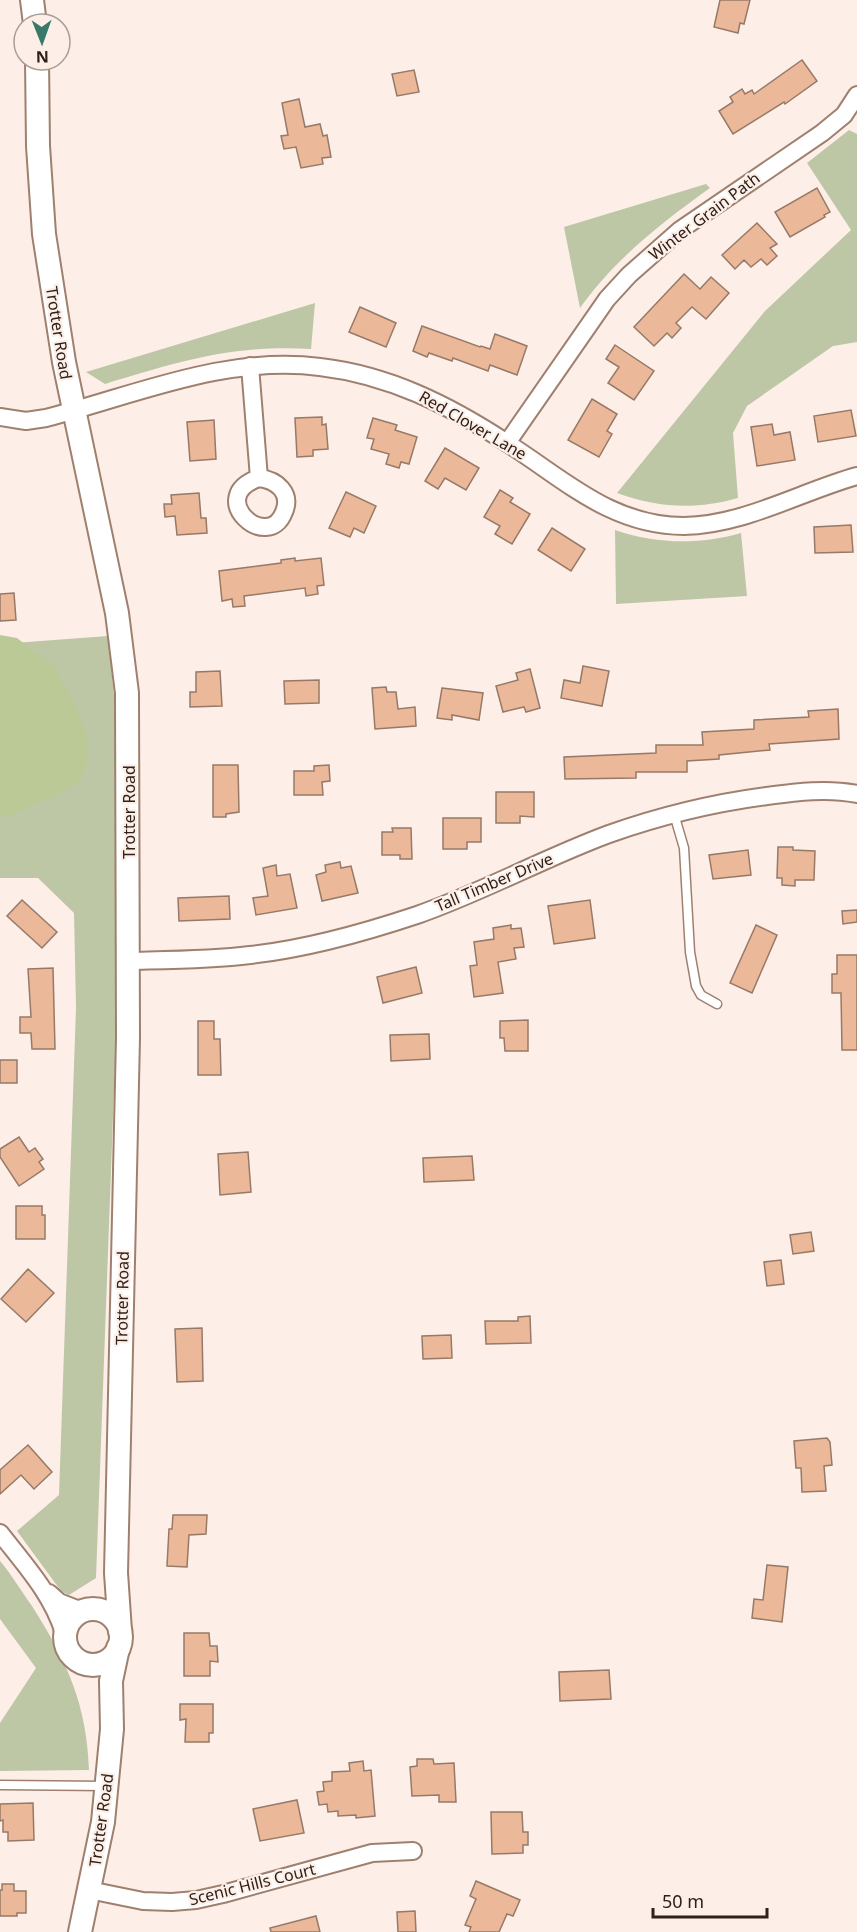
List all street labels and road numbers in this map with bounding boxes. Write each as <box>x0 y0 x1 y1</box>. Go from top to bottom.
street label: Winter Grain Path <box>644 167 764 265</box>
street label: Trotter Road <box>41 285 77 381</box>
street label: Red Clover Lane <box>415 385 531 465</box>
street label: Trotter Road <box>118 765 140 859</box>
street label: Tall Timber Drive <box>432 847 556 917</box>
street label: Trotter Road <box>110 1251 134 1345</box>
street label: Trotter Road <box>84 1772 118 1868</box>
street label: Scenic Hills Court <box>187 1858 318 1910</box>

